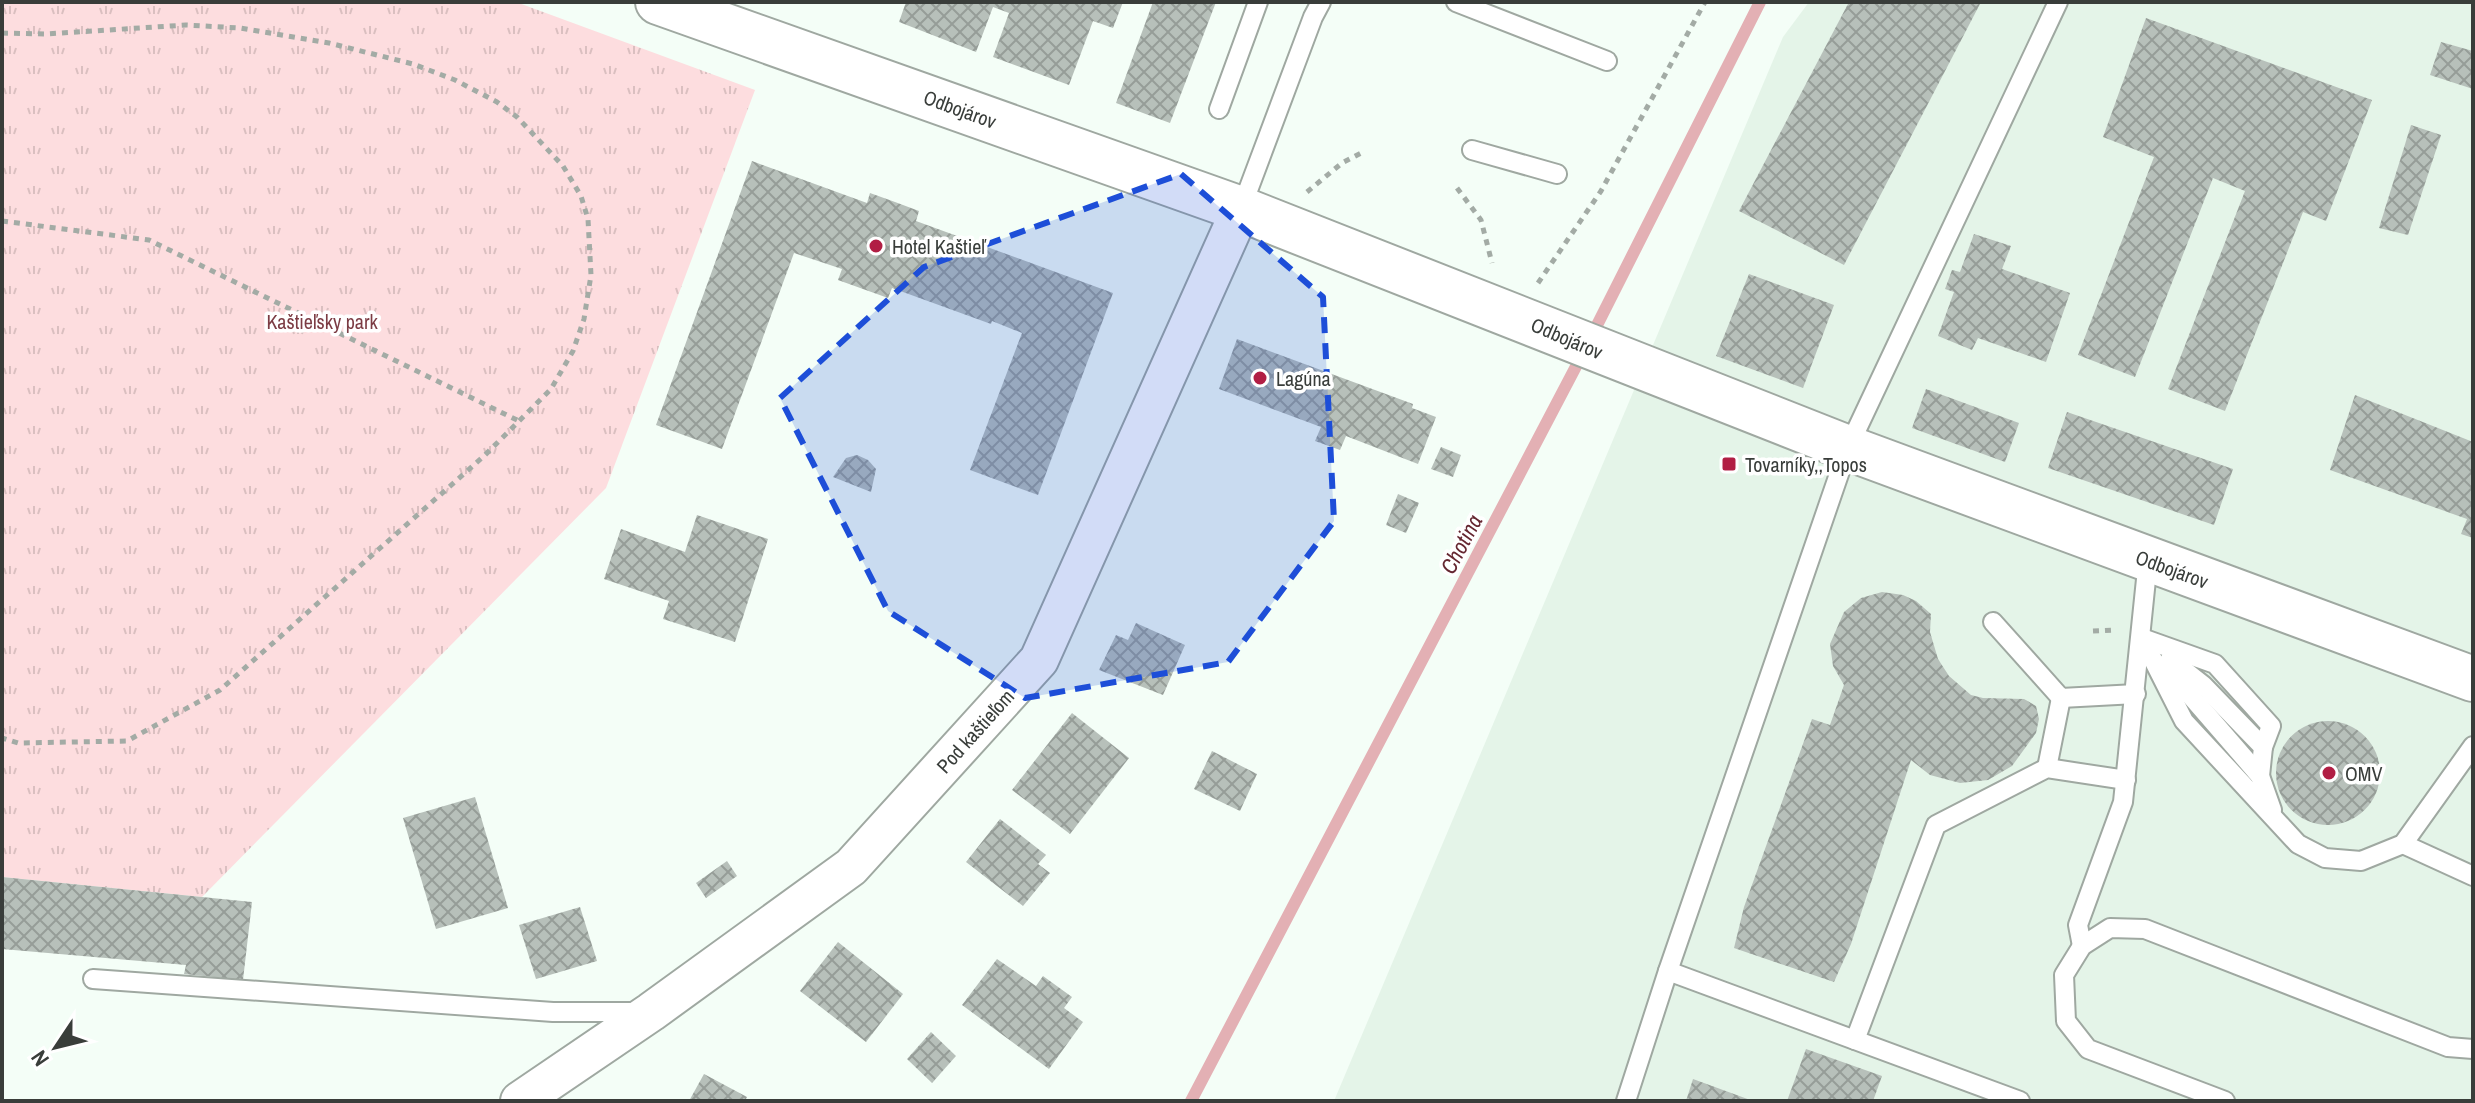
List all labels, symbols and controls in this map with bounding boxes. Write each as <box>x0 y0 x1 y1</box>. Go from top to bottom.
street label: Odbojárov <box>920 83 1001 135</box>
place label: Hotel Kaštieľ <box>892 233 987 260</box>
marker: Hotel Kaštieľ <box>867 237 885 255</box>
park label: Kaštieľsky park <box>266 308 378 335</box>
street label: Odbojárov <box>1527 311 1608 366</box>
place label: Lagúna <box>1276 365 1331 392</box>
marker: Lagúna <box>1251 369 1269 387</box>
place label: Tovarníky,,Topos <box>1745 451 1867 478</box>
marker: Tovarníky,,Topos <box>1720 455 1738 473</box>
water label: Chotina <box>1433 509 1489 579</box>
street label: Odbojárov <box>2132 543 2213 595</box>
street label: Pod kaštieľom <box>930 683 1020 779</box>
place label: OMV <box>2345 760 2382 787</box>
marker: OMV <box>2320 764 2338 782</box>
north arrow <box>16 1007 96 1087</box>
text: N <box>24 1045 56 1072</box>

